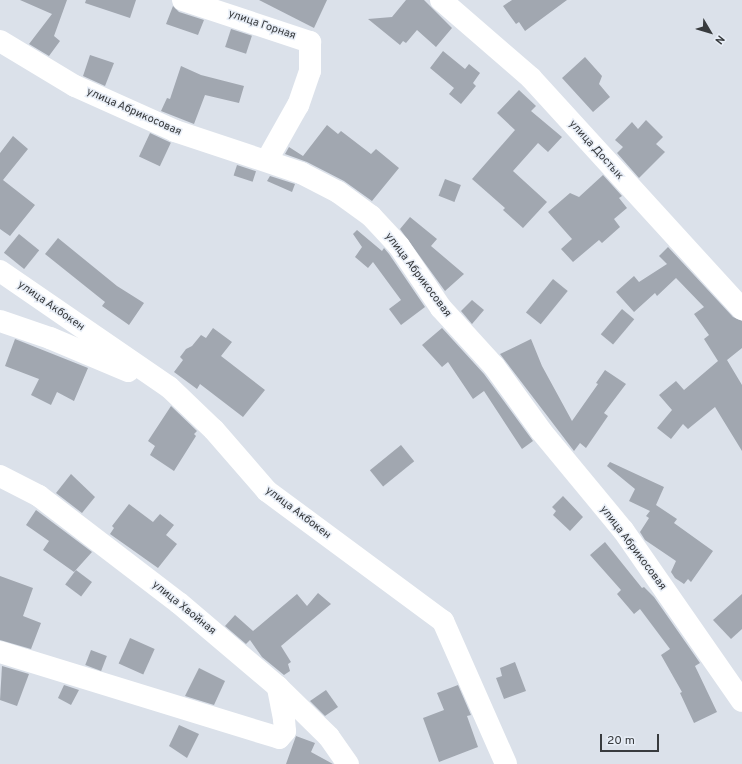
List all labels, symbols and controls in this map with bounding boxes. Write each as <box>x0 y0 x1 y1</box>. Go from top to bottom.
street label: улица Горная <box>226 7 298 43</box>
north arrow <box>690 12 730 52</box>
text: N <box>712 32 727 47</box>
street label: улица Абрикосовая <box>84 85 184 139</box>
street label: улица Достык <box>566 118 626 182</box>
street label: улица Абрикосовая <box>382 230 454 320</box>
street label: улица Акбокен <box>15 278 87 334</box>
street label: улица Акбокен <box>262 484 334 542</box>
street label: улица Абрикосовая <box>597 503 669 593</box>
street label: улица Хвойная <box>149 578 219 638</box>
scale bar <box>602 726 661 752</box>
text: 20 m <box>607 733 635 749</box>

